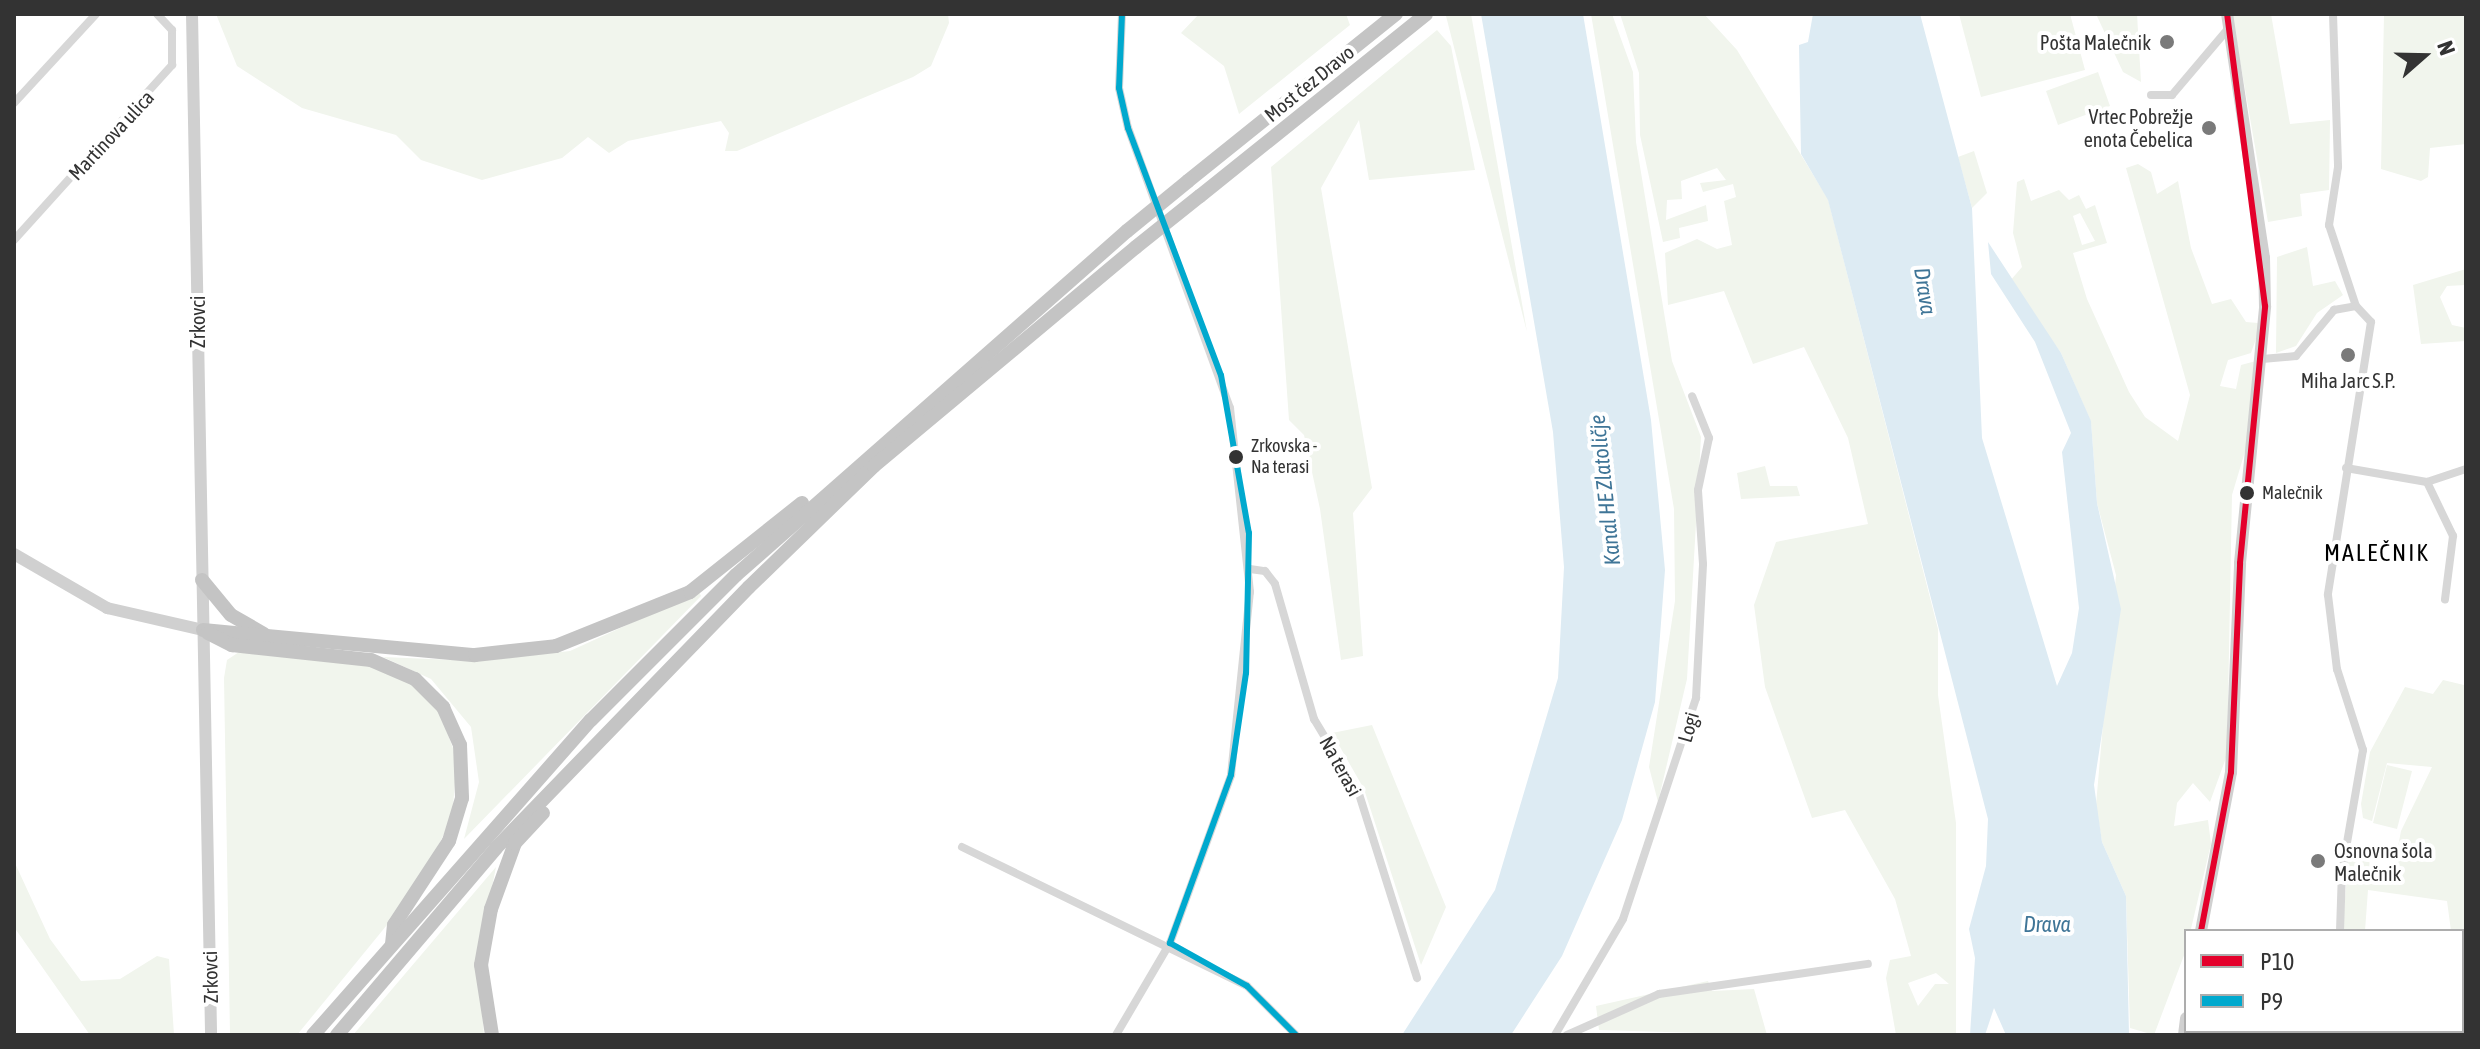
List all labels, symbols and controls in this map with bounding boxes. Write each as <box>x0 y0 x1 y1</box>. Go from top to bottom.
north arrow <box>2384 16 2464 96</box>
place label: Pošta Malečnik <box>2040 30 2151 54</box>
marker: Pošta Malečnik <box>2158 33 2176 51</box>
text: N <box>2432 37 2461 58</box>
street label: Most čez Dravo <box>1259 40 1359 126</box>
street label: Martinova ulica <box>63 85 159 185</box>
place label: Vrtec Pobrežje enota Čebelica <box>2084 104 2193 151</box>
marker: Vrtec Pobrežje enota Čebelica <box>2200 119 2218 137</box>
water label: Drava <box>1908 266 1942 316</box>
street label: Zrkovci <box>185 296 209 348</box>
marker: Miha Jarc S.P. <box>2339 346 2357 364</box>
place label: Miha Jarc S.P. <box>2301 368 2395 392</box>
water label: Kanal HE Zlatoličje <box>1584 413 1626 567</box>
place label: Zrkovska - Na terasi <box>1251 436 1317 478</box>
marker: Zrkovska - Na terasi <box>1228 449 1244 465</box>
place label: Malečnik <box>2262 482 2323 504</box>
marker: Malečnik <box>2239 485 2255 501</box>
district label: MALEČNIK <box>2324 539 2430 567</box>
street label: Logi <box>1672 709 1704 745</box>
street label: Na terasi <box>1315 732 1367 800</box>
place label: Osnovna šola Malečnik <box>2334 838 2433 885</box>
marker: Osnovna šola Malečnik <box>2309 852 2327 870</box>
water label: Drava <box>2023 912 2071 938</box>
legend <box>2184 929 2464 1033</box>
text: P10 <box>2260 948 2294 975</box>
street label: Zrkovci <box>198 951 222 1003</box>
text: P9 <box>2260 988 2283 1015</box>

